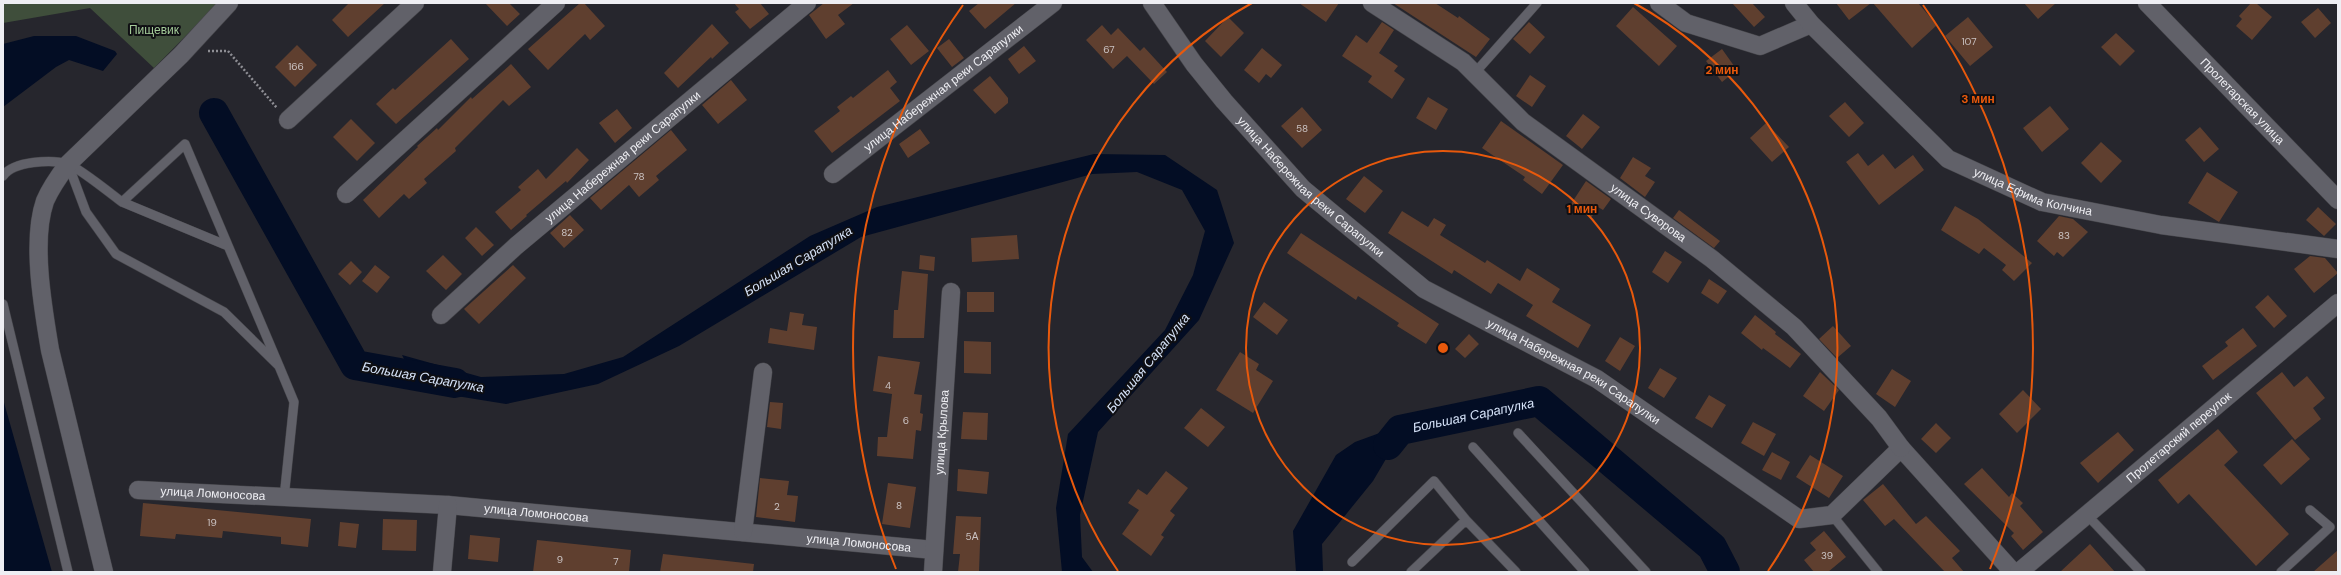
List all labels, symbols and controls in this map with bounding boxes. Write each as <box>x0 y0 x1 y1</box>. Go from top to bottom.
street label: улица Набережная реки Сарапулки <box>860 21 1027 155</box>
park label: Пищевик <box>129 22 180 38</box>
house number: 107 <box>1961 35 1977 48</box>
house number: 67 <box>1103 43 1115 56</box>
street label: Пролетарская улица <box>2197 55 2288 148</box>
house number: 166 <box>288 60 304 73</box>
text: 2 мин <box>1705 62 1739 78</box>
street label: улица Набережная реки Сарапулки <box>542 87 704 226</box>
text: 3 мин <box>1961 91 1995 107</box>
street label: улица Набережная реки Сарапулки <box>1234 113 1388 261</box>
house number: 58 <box>1296 122 1308 135</box>
street label: улица Ефима Колчина <box>1971 164 2094 220</box>
house number: 78 <box>633 170 645 183</box>
street label: улица Суворова <box>1607 180 1690 246</box>
text: 1 мин <box>1567 201 1597 217</box>
water label: Большая Сарапулка <box>741 222 855 300</box>
house number: 82 <box>561 226 573 239</box>
house number: 83 <box>2058 229 2070 242</box>
water label: Большая Сарапулка <box>1103 310 1193 416</box>
street label: улица Набережная реки Сарапулки <box>1484 315 1663 428</box>
centre of rings <box>1436 341 1450 355</box>
water label: Большая Сарапулка <box>361 358 485 396</box>
house number: 4 <box>885 379 891 392</box>
street label: Пролетарский переулок <box>2123 388 2235 486</box>
street label: улица Крылова <box>931 389 953 475</box>
water label: Большая Сарапулка <box>1411 394 1535 436</box>
house number: 6 <box>903 414 909 427</box>
street label: улица Ломоносова <box>160 483 266 504</box>
house number: 8 <box>896 499 902 512</box>
street label: улица Ломоносова <box>483 500 589 526</box>
house number: 2 <box>774 500 780 513</box>
house number: 19 <box>207 516 217 529</box>
street label: улица Ломоносова <box>806 530 912 556</box>
house number: 5А <box>966 530 979 543</box>
house number: 39 <box>1821 549 1833 562</box>
house number: 9 <box>557 553 563 566</box>
house number: 7 <box>613 555 619 568</box>

